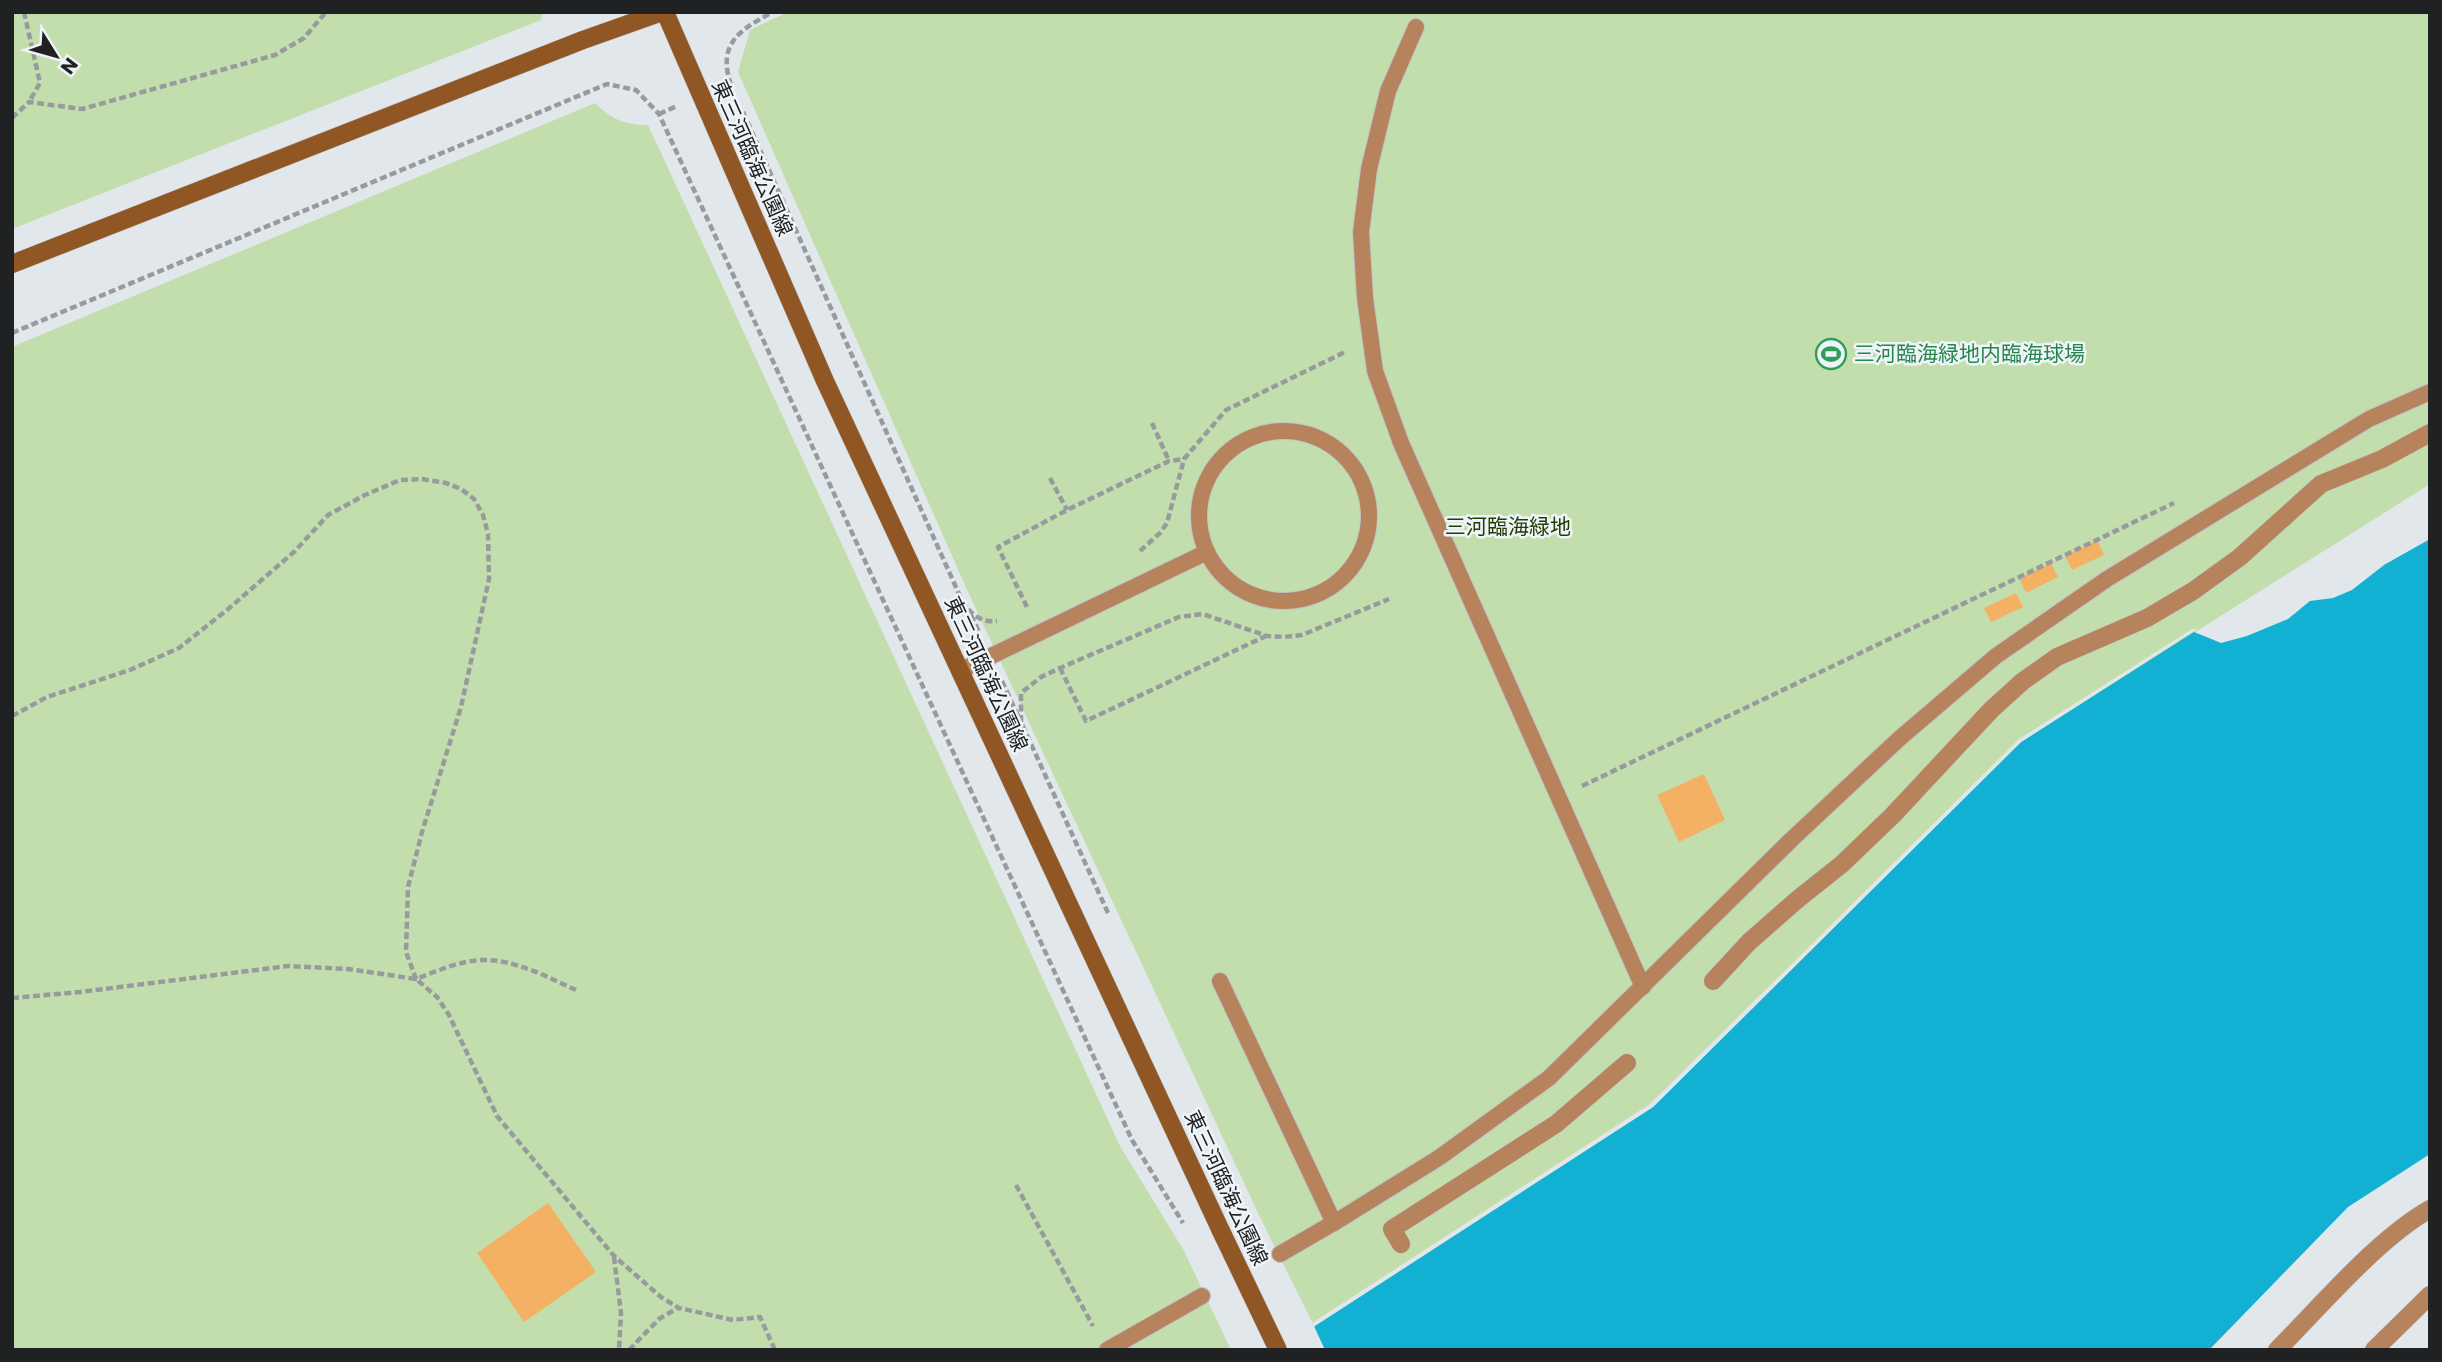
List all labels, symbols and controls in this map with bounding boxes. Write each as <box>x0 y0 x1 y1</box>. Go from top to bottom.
north arrow <box>21 21 91 91</box>
text: N <box>54 52 84 80</box>
street label: 東三河臨海公園線 <box>705 75 800 240</box>
sports icon: 三河臨海緑地内臨海球場 <box>1814 337 1848 371</box>
place label: 三河臨海緑地内臨海球場 <box>1854 339 2085 368</box>
park label: 三河臨海緑地 <box>1445 512 1571 541</box>
street label: 東三河臨海公園線 <box>938 592 1035 756</box>
street label: 東三河臨海公園線 <box>1178 1106 1275 1270</box>

